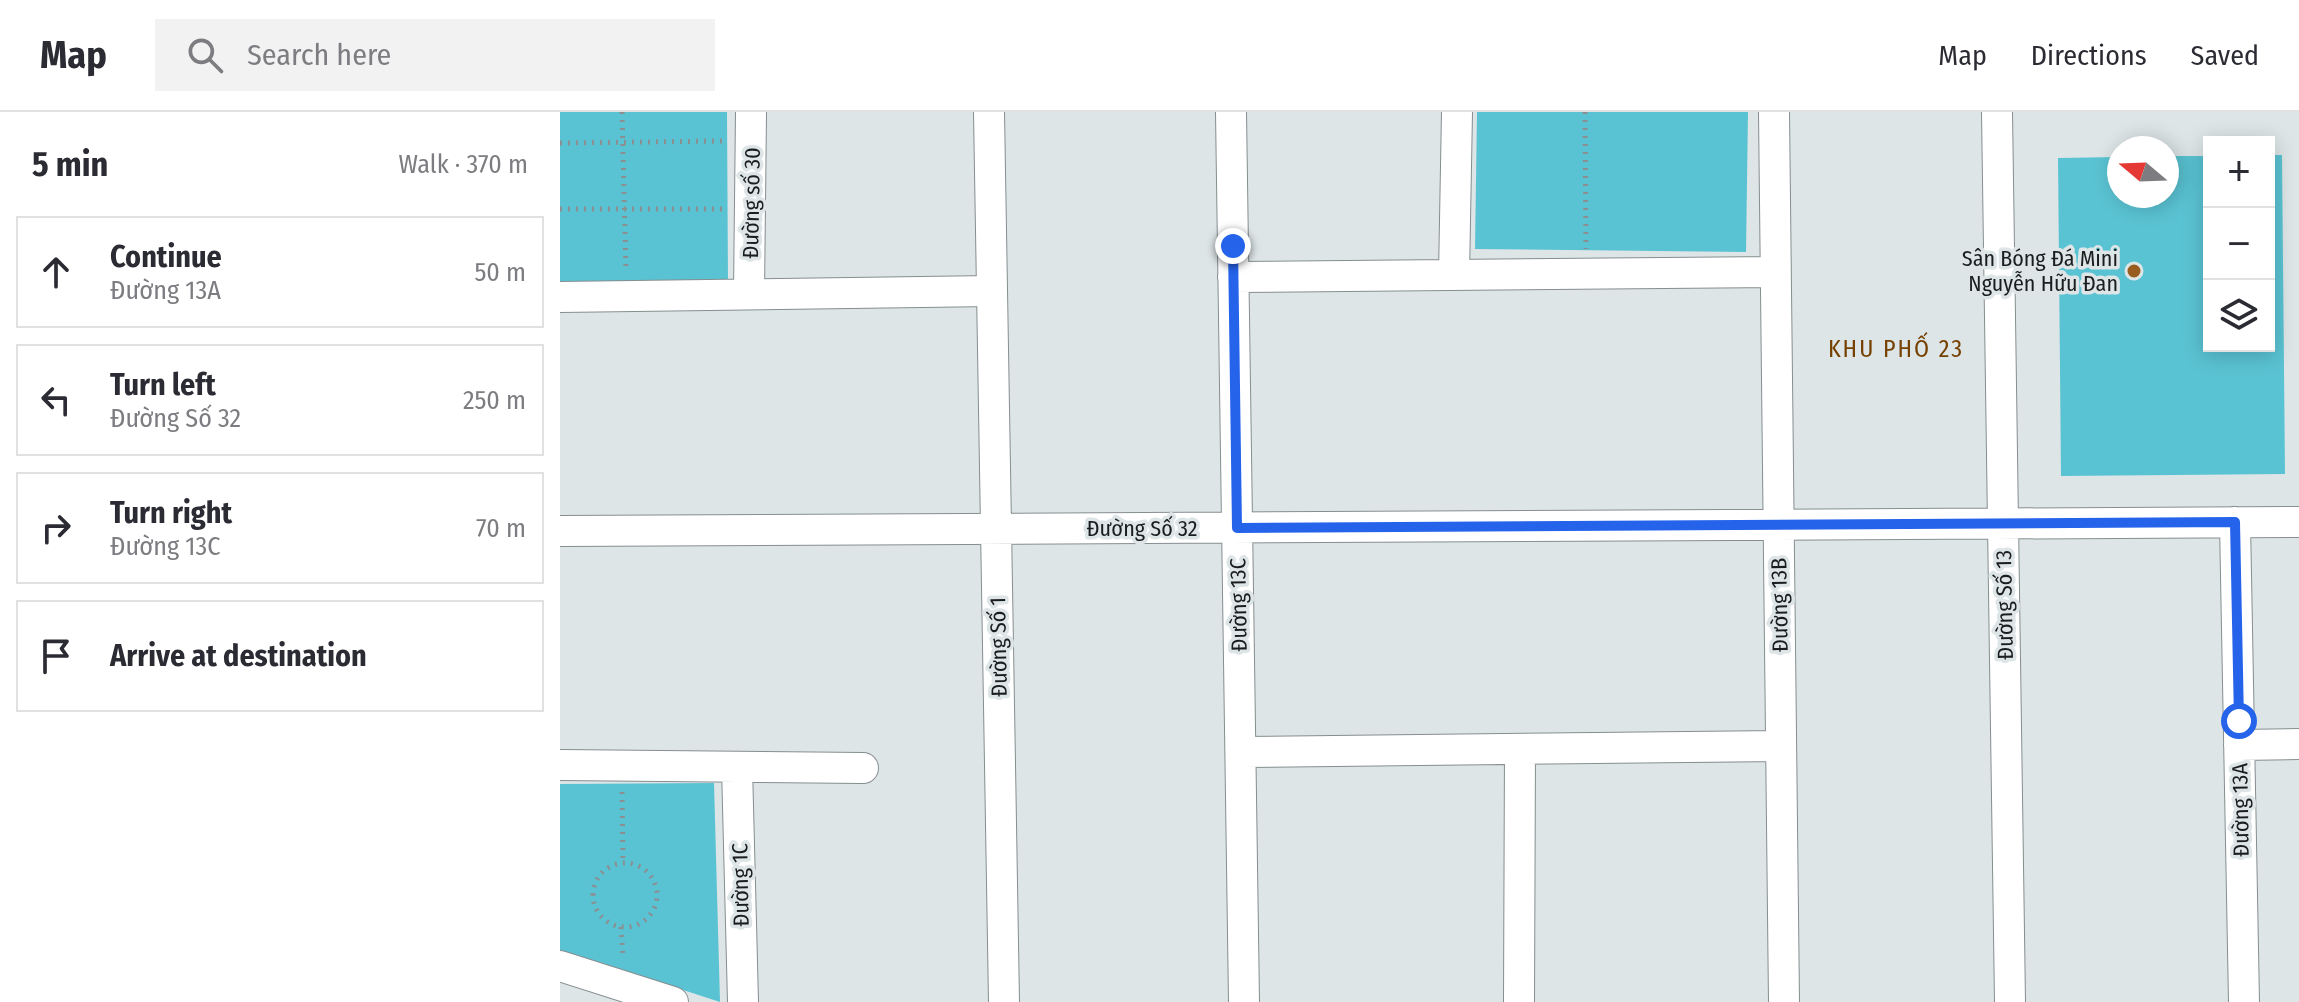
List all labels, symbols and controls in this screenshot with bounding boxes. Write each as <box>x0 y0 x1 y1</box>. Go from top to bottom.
search box <box>155 19 715 91</box>
text: Map <box>40 32 107 78</box>
icon: search <box>183 33 227 77</box>
text: Search here <box>247 37 391 73</box>
text: Map <box>1938 39 1987 72</box>
text: Directions <box>2031 39 2147 72</box>
text: Saved <box>2191 39 2259 72</box>
north arrow <box>2107 136 2179 208</box>
map controls <box>2203 136 2275 352</box>
button: + <box>2203 136 2275 208</box>
text: 5 min <box>32 144 108 185</box>
street label: Đường số 30 <box>737 147 766 259</box>
text: Walk · 370 m <box>399 149 528 180</box>
button: − <box>2203 208 2275 280</box>
route end <box>1215 228 1251 264</box>
text: Continue <box>110 239 222 275</box>
place label: Sân Bóng Đá Mini Nguyễn Hữu Đan <box>1962 245 2118 297</box>
icon: ahead <box>34 250 78 294</box>
text: 50 m <box>474 257 526 288</box>
marker: Sân Bóng Đá Mini Nguyễn Hữu Đan <box>2125 262 2143 280</box>
text: Đường 13A <box>110 275 221 306</box>
button: layers <box>2203 280 2275 352</box>
district label: KHU PHỐ 23 <box>1828 331 1964 363</box>
text: Turn left <box>110 367 216 403</box>
icon: left <box>34 378 78 422</box>
text: 250 m <box>463 385 526 416</box>
text: Đường Số 32 <box>110 403 241 434</box>
text: Turn right <box>110 495 232 531</box>
icon: right <box>34 506 78 550</box>
text: 70 m <box>476 513 526 544</box>
street label: Đường Số 32 <box>1087 515 1197 542</box>
text: Đường 13C <box>110 531 220 562</box>
street label: Đường Số 13 <box>1990 550 2019 660</box>
street label: Đường 13C <box>1224 558 1253 652</box>
street label: Đường 13B <box>1765 558 1794 652</box>
street label: Đường Số 1 <box>984 597 1013 697</box>
icon: arrive <box>34 634 78 678</box>
text: Arrive at destination <box>110 638 367 674</box>
route start <box>2221 703 2257 739</box>
street label: Đường 13A <box>2226 762 2255 857</box>
street label: Đường 1C <box>726 843 755 927</box>

